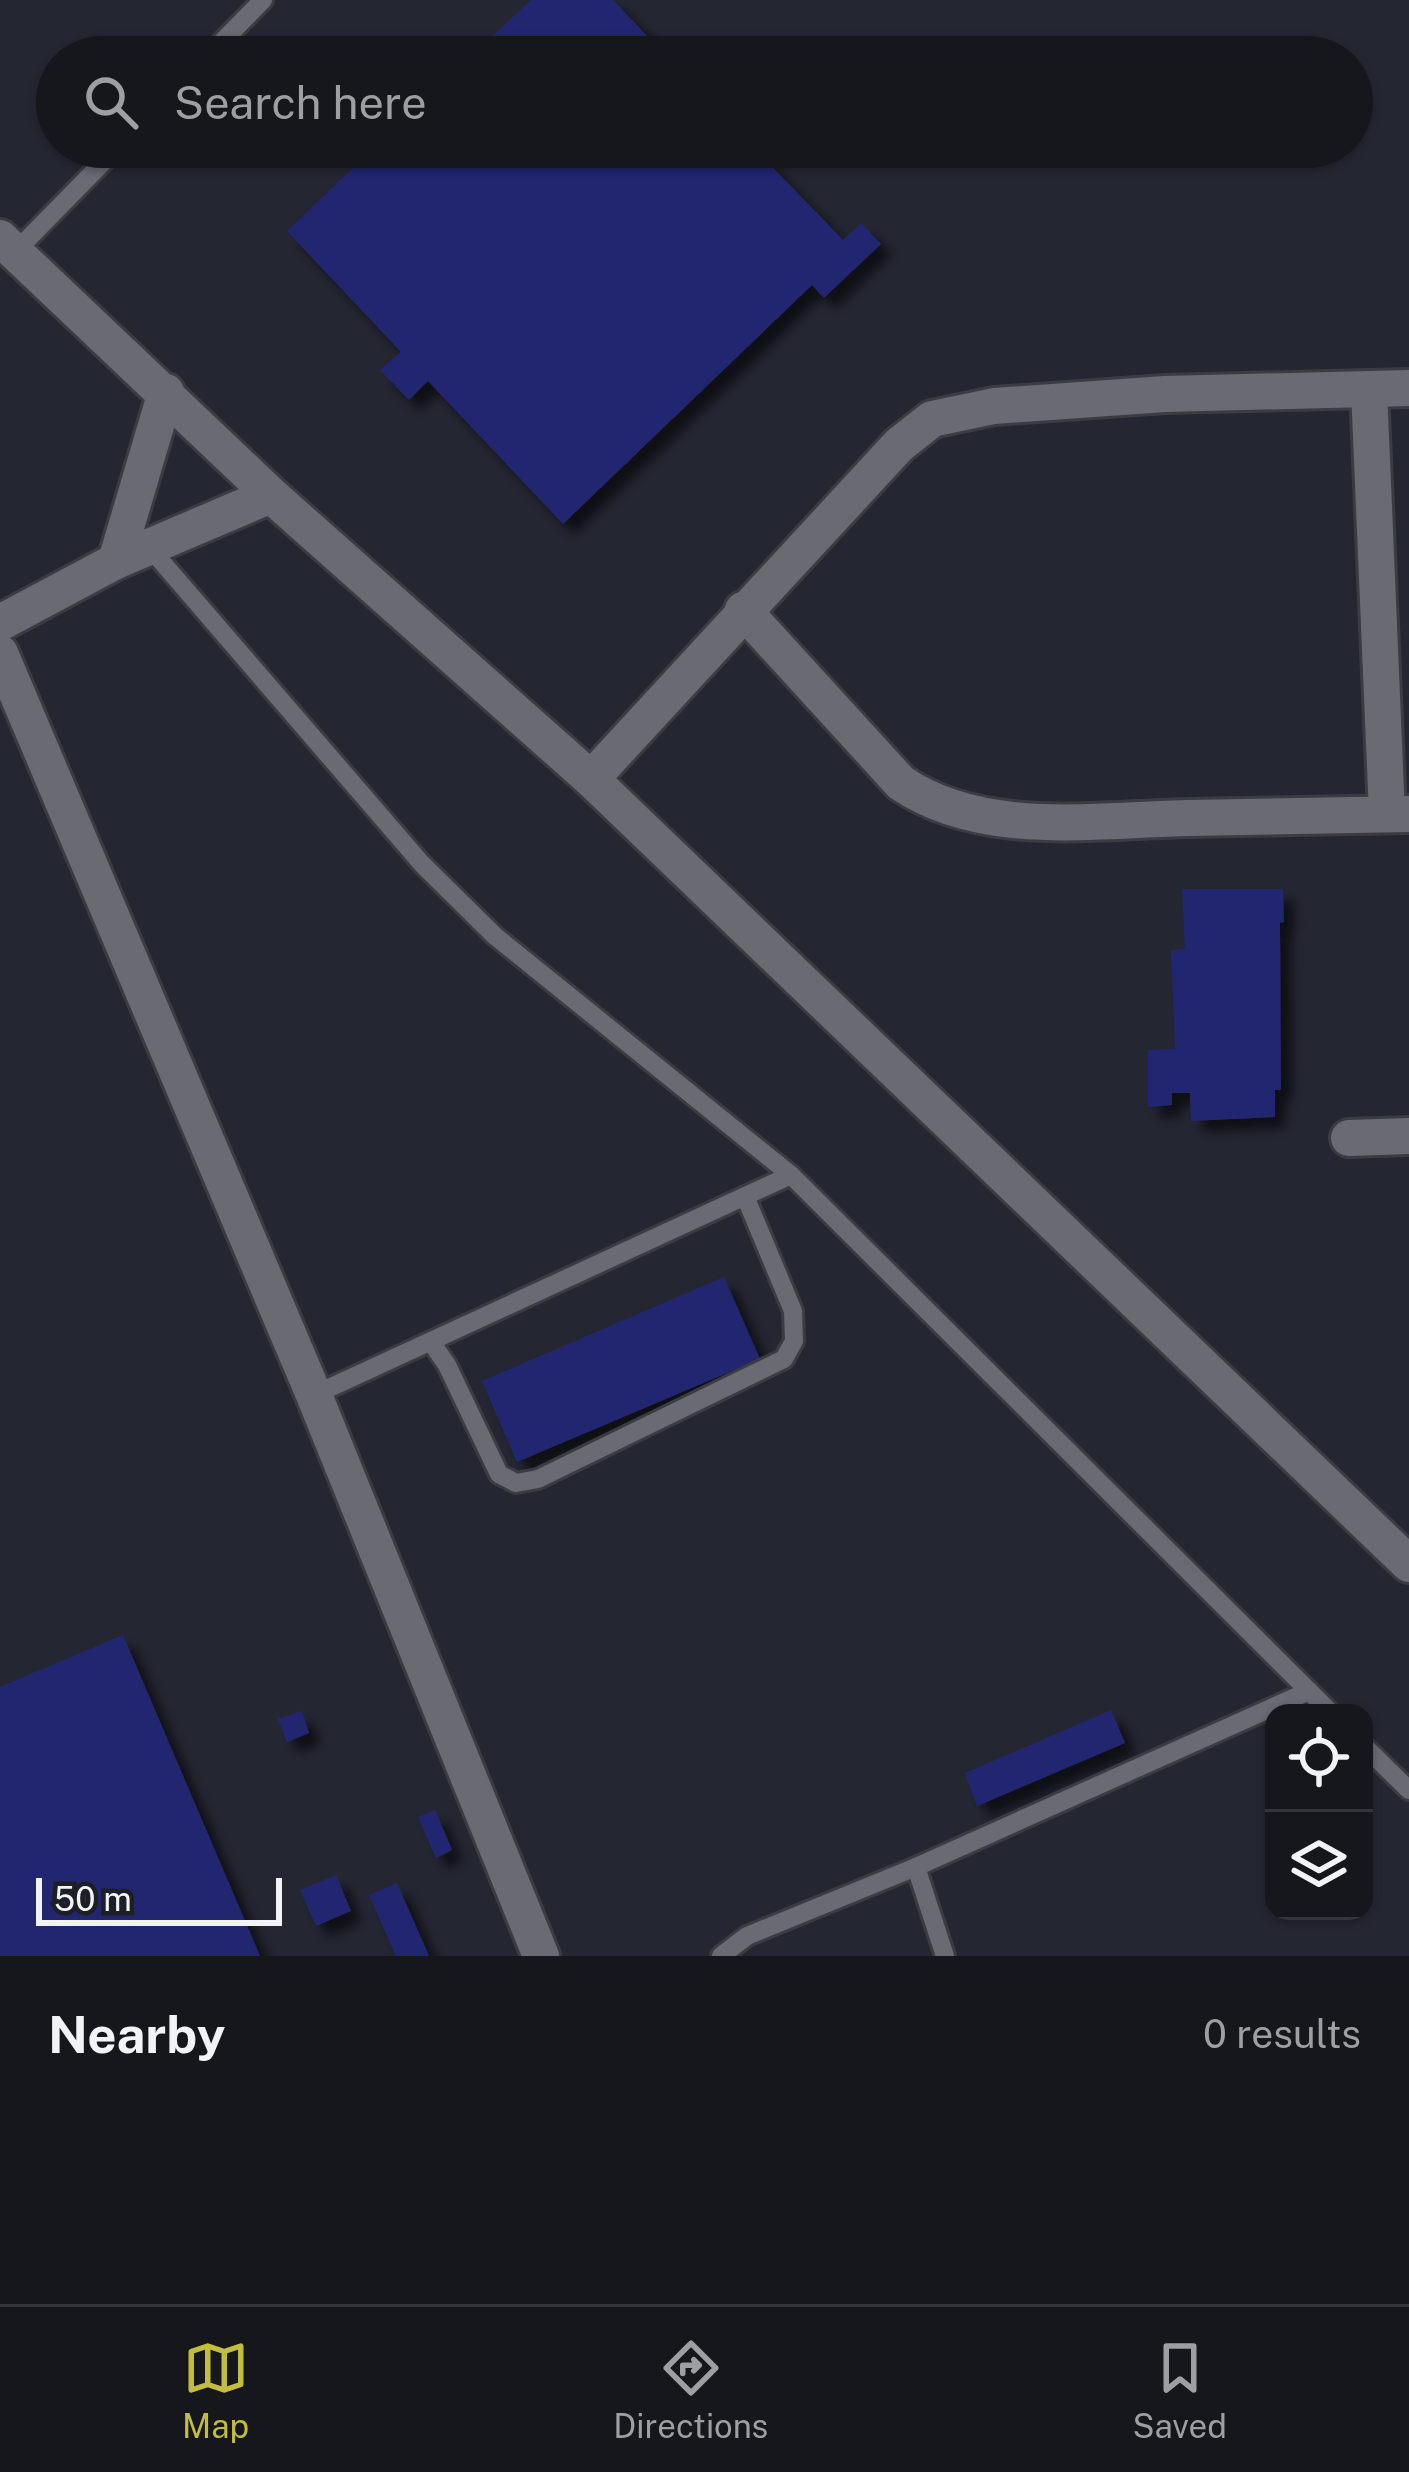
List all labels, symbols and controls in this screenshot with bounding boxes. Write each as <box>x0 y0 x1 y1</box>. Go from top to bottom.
search box <box>36 36 1373 168</box>
icon: search <box>78 69 144 135</box>
text: Search here <box>174 76 427 129</box>
map controls <box>1265 1704 1373 1920</box>
button: locate <box>1265 1704 1373 1812</box>
button: layers <box>1265 1812 1373 1920</box>
scale bar <box>36 1872 282 1925</box>
text: 50 m <box>54 1880 132 1918</box>
text: Nearby <box>48 2005 225 2064</box>
text: 0 results <box>1203 2011 1361 2057</box>
tab: Map <box>182 2335 249 2445</box>
tab: Directions <box>613 2335 768 2445</box>
tab: Saved <box>1133 2335 1227 2445</box>

